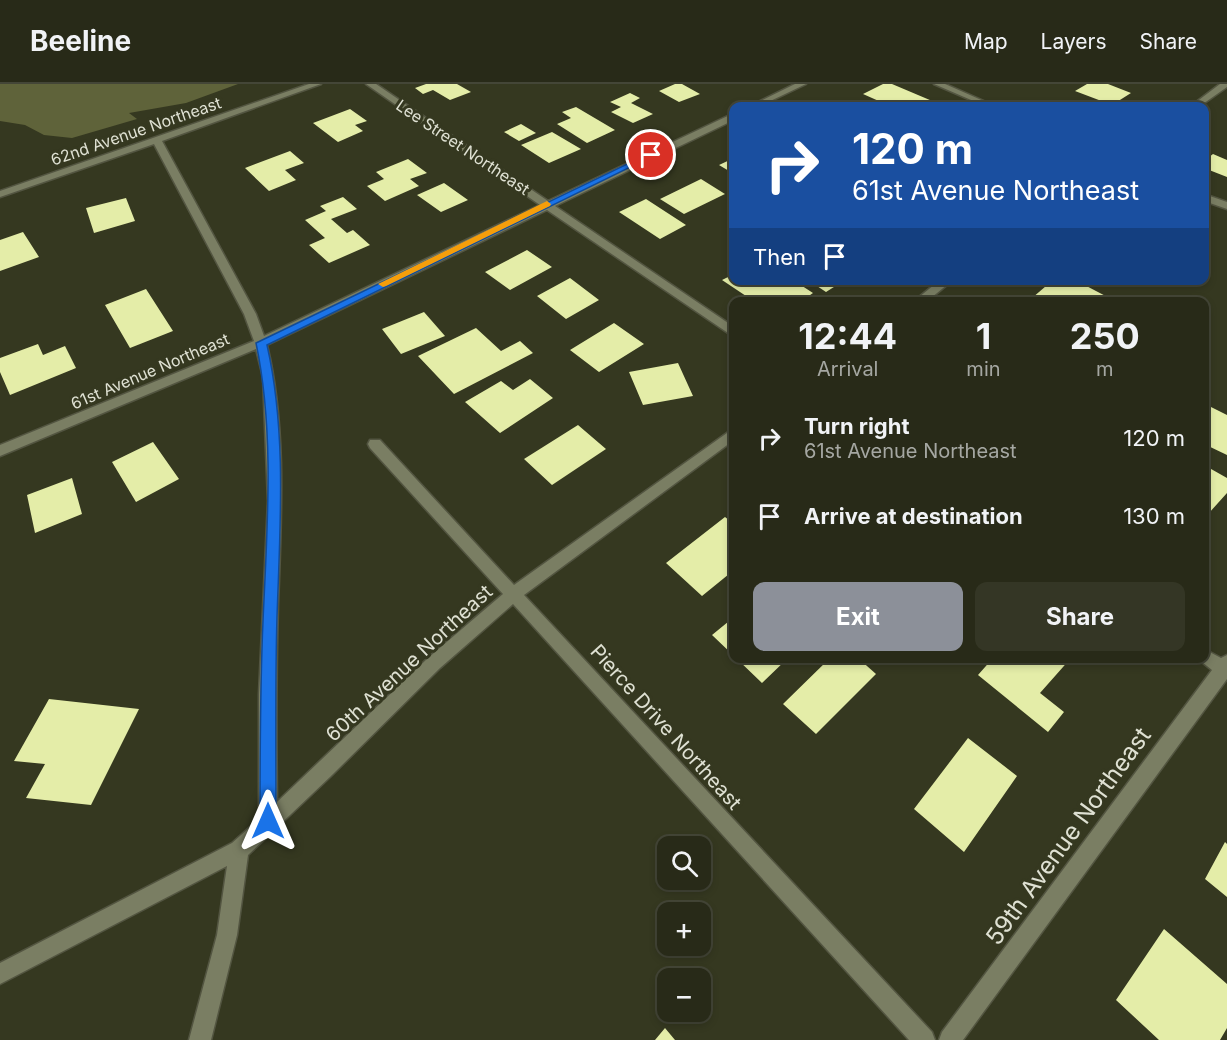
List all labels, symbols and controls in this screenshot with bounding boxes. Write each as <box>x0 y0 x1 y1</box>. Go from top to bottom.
text: Beeline <box>30 24 131 58</box>
text: Map <box>964 29 1008 54</box>
text: Layers <box>1041 29 1107 54</box>
text: Share <box>1140 29 1197 54</box>
street label: 62nd Avenue Northeast <box>48 92 224 170</box>
street label: Lee Street Northeast <box>392 95 534 199</box>
text: 120 m <box>852 123 973 174</box>
icon: right <box>753 126 831 204</box>
pin <box>625 129 676 180</box>
icon: arrive <box>634 138 667 171</box>
text: 61st Avenue Northeast <box>852 174 1139 207</box>
icon: arrive <box>818 240 851 273</box>
text: Then <box>753 244 806 270</box>
text: 12:44 <box>798 314 897 358</box>
text: 1 <box>976 314 991 358</box>
text: 250 <box>1070 314 1140 358</box>
street label: 61st Avenue Northeast <box>68 329 232 413</box>
text: Arrival <box>817 357 878 381</box>
text: min <box>966 357 1001 381</box>
text: m <box>1096 357 1114 381</box>
text: Turn right <box>804 413 910 439</box>
icon: right <box>753 422 786 455</box>
text: 120 m <box>1123 425 1185 451</box>
text: 61st Avenue Northeast <box>804 439 1017 463</box>
icon: arrive <box>753 500 786 533</box>
text: Arrive at destination <box>804 503 1023 529</box>
text: 130 m <box>1123 503 1185 529</box>
street label: 60th Avenue Northeast <box>321 579 497 746</box>
button: Exit <box>753 582 963 651</box>
button: Share <box>975 582 1185 651</box>
street label: Pierce Drive Northeast <box>586 639 747 815</box>
street label: 59th Avenue Northeast <box>979 721 1157 950</box>
position arrow <box>236 789 300 853</box>
map controls <box>657 836 711 1022</box>
button: search <box>657 836 711 890</box>
button: + <box>657 902 711 956</box>
button: − <box>657 968 711 1022</box>

